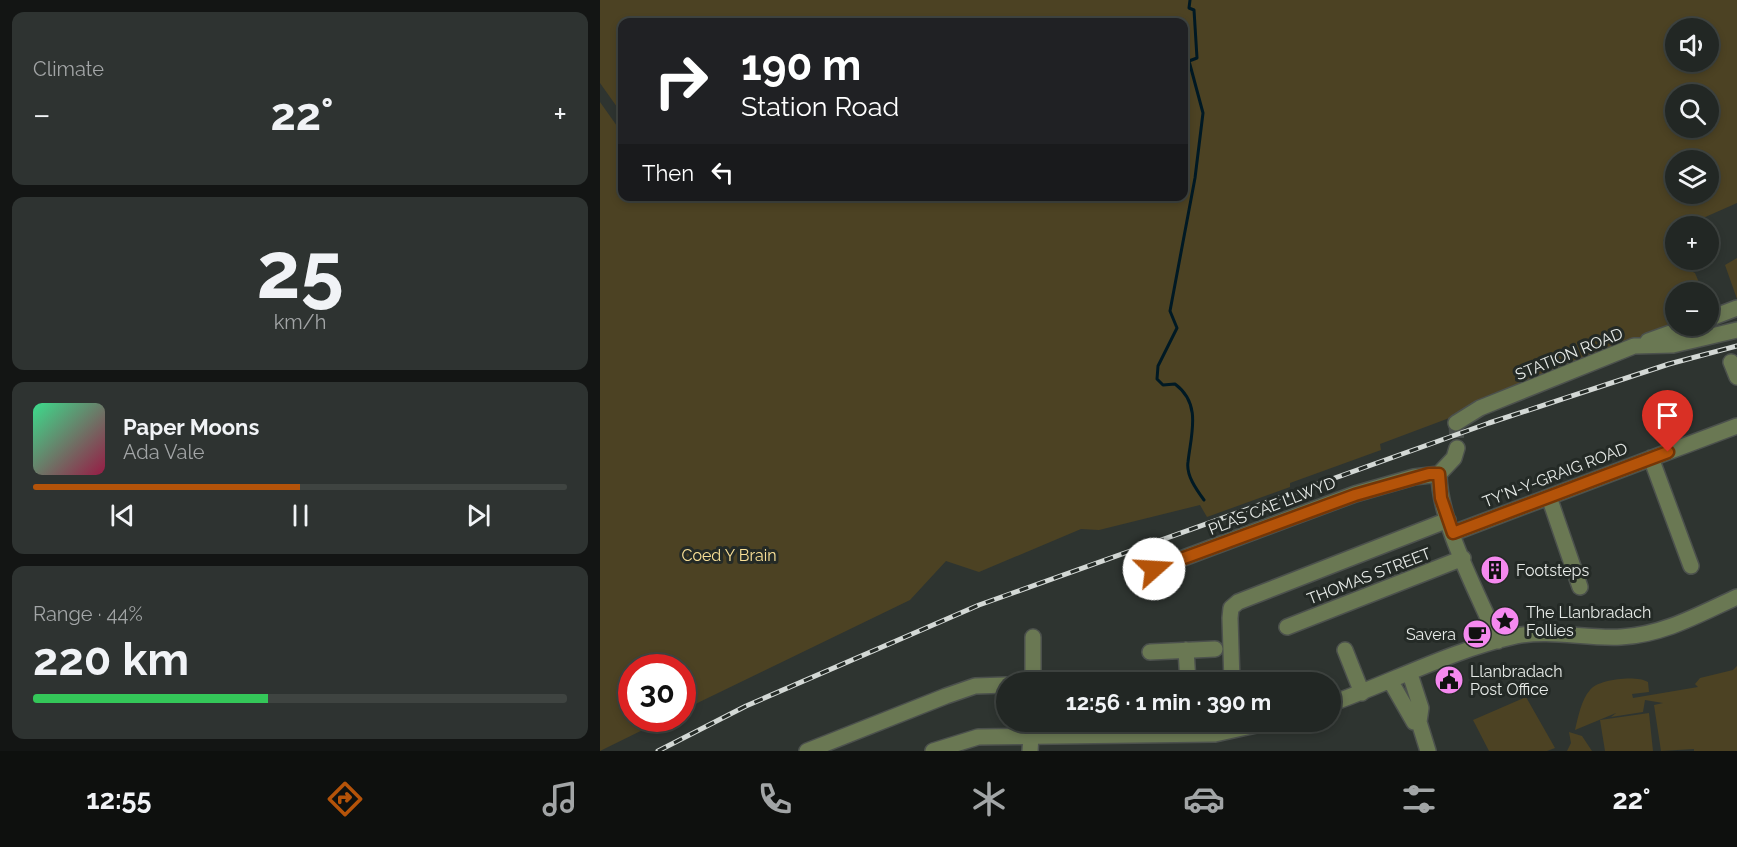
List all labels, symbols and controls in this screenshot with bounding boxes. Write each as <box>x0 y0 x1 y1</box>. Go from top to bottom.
map controls <box>1665 18 1719 336</box>
button: sound <box>1665 18 1719 72</box>
text: 190 m <box>741 41 861 90</box>
icon: right <box>642 42 720 120</box>
text: Climate <box>33 57 104 81</box>
button: search <box>1665 84 1719 138</box>
text: 22° <box>270 88 334 141</box>
text: Station Road <box>741 91 899 122</box>
text: − <box>33 95 51 134</box>
text: + <box>553 95 567 134</box>
button: layers <box>1665 150 1719 204</box>
icon: left <box>706 156 739 189</box>
text: Then <box>642 160 694 186</box>
button: + <box>1665 216 1719 270</box>
text: 25 <box>256 225 344 316</box>
button: − <box>1665 282 1719 336</box>
text: km/h <box>274 310 326 334</box>
street label: STATION ROAD <box>1512 324 1626 384</box>
pin <box>1642 390 1693 452</box>
icon: arrive <box>1651 399 1684 432</box>
text: Paper Moons <box>123 414 259 440</box>
street label: TY'N-Y-GRAIG ROAD <box>1480 439 1630 511</box>
text: Ada Vale <box>123 440 205 464</box>
street label: PLAS CAE LLWYD <box>1206 473 1338 539</box>
icon: previous <box>106 499 139 532</box>
icon: pause <box>284 499 317 532</box>
icon: next <box>462 499 495 532</box>
position arrow <box>1122 537 1186 601</box>
street label: THOMAS STREET <box>1304 544 1434 608</box>
park label: Coed Y Brain <box>681 546 777 565</box>
building icon: Footsteps <box>1479 554 1511 586</box>
place label: Footsteps <box>1516 561 1589 580</box>
text: Range · 44% <box>33 602 143 626</box>
place label: The Llanbradach Follies <box>1526 603 1651 640</box>
place icon: The Llanbradach Follies <box>1489 605 1521 637</box>
cafe icon: Savera <box>1461 618 1493 650</box>
place label: Savera <box>1406 625 1456 644</box>
text: 220 km <box>33 633 189 686</box>
speed limit sign: 30 <box>618 654 696 732</box>
place label: Llanbradach Post Office <box>1470 662 1563 699</box>
public building icon: Llanbradach Post Office <box>1433 664 1465 696</box>
text: 12:56 · 1 min · 390 m <box>1066 689 1271 715</box>
icon: directions <box>324 778 366 820</box>
icon: music <box>539 778 581 820</box>
icon: phone <box>754 778 796 820</box>
icon: climate <box>968 778 1010 820</box>
icon: car <box>1183 778 1225 820</box>
icon: filters <box>1398 778 1440 820</box>
text: 12:55 <box>86 784 152 815</box>
text: 22° <box>1613 784 1651 815</box>

